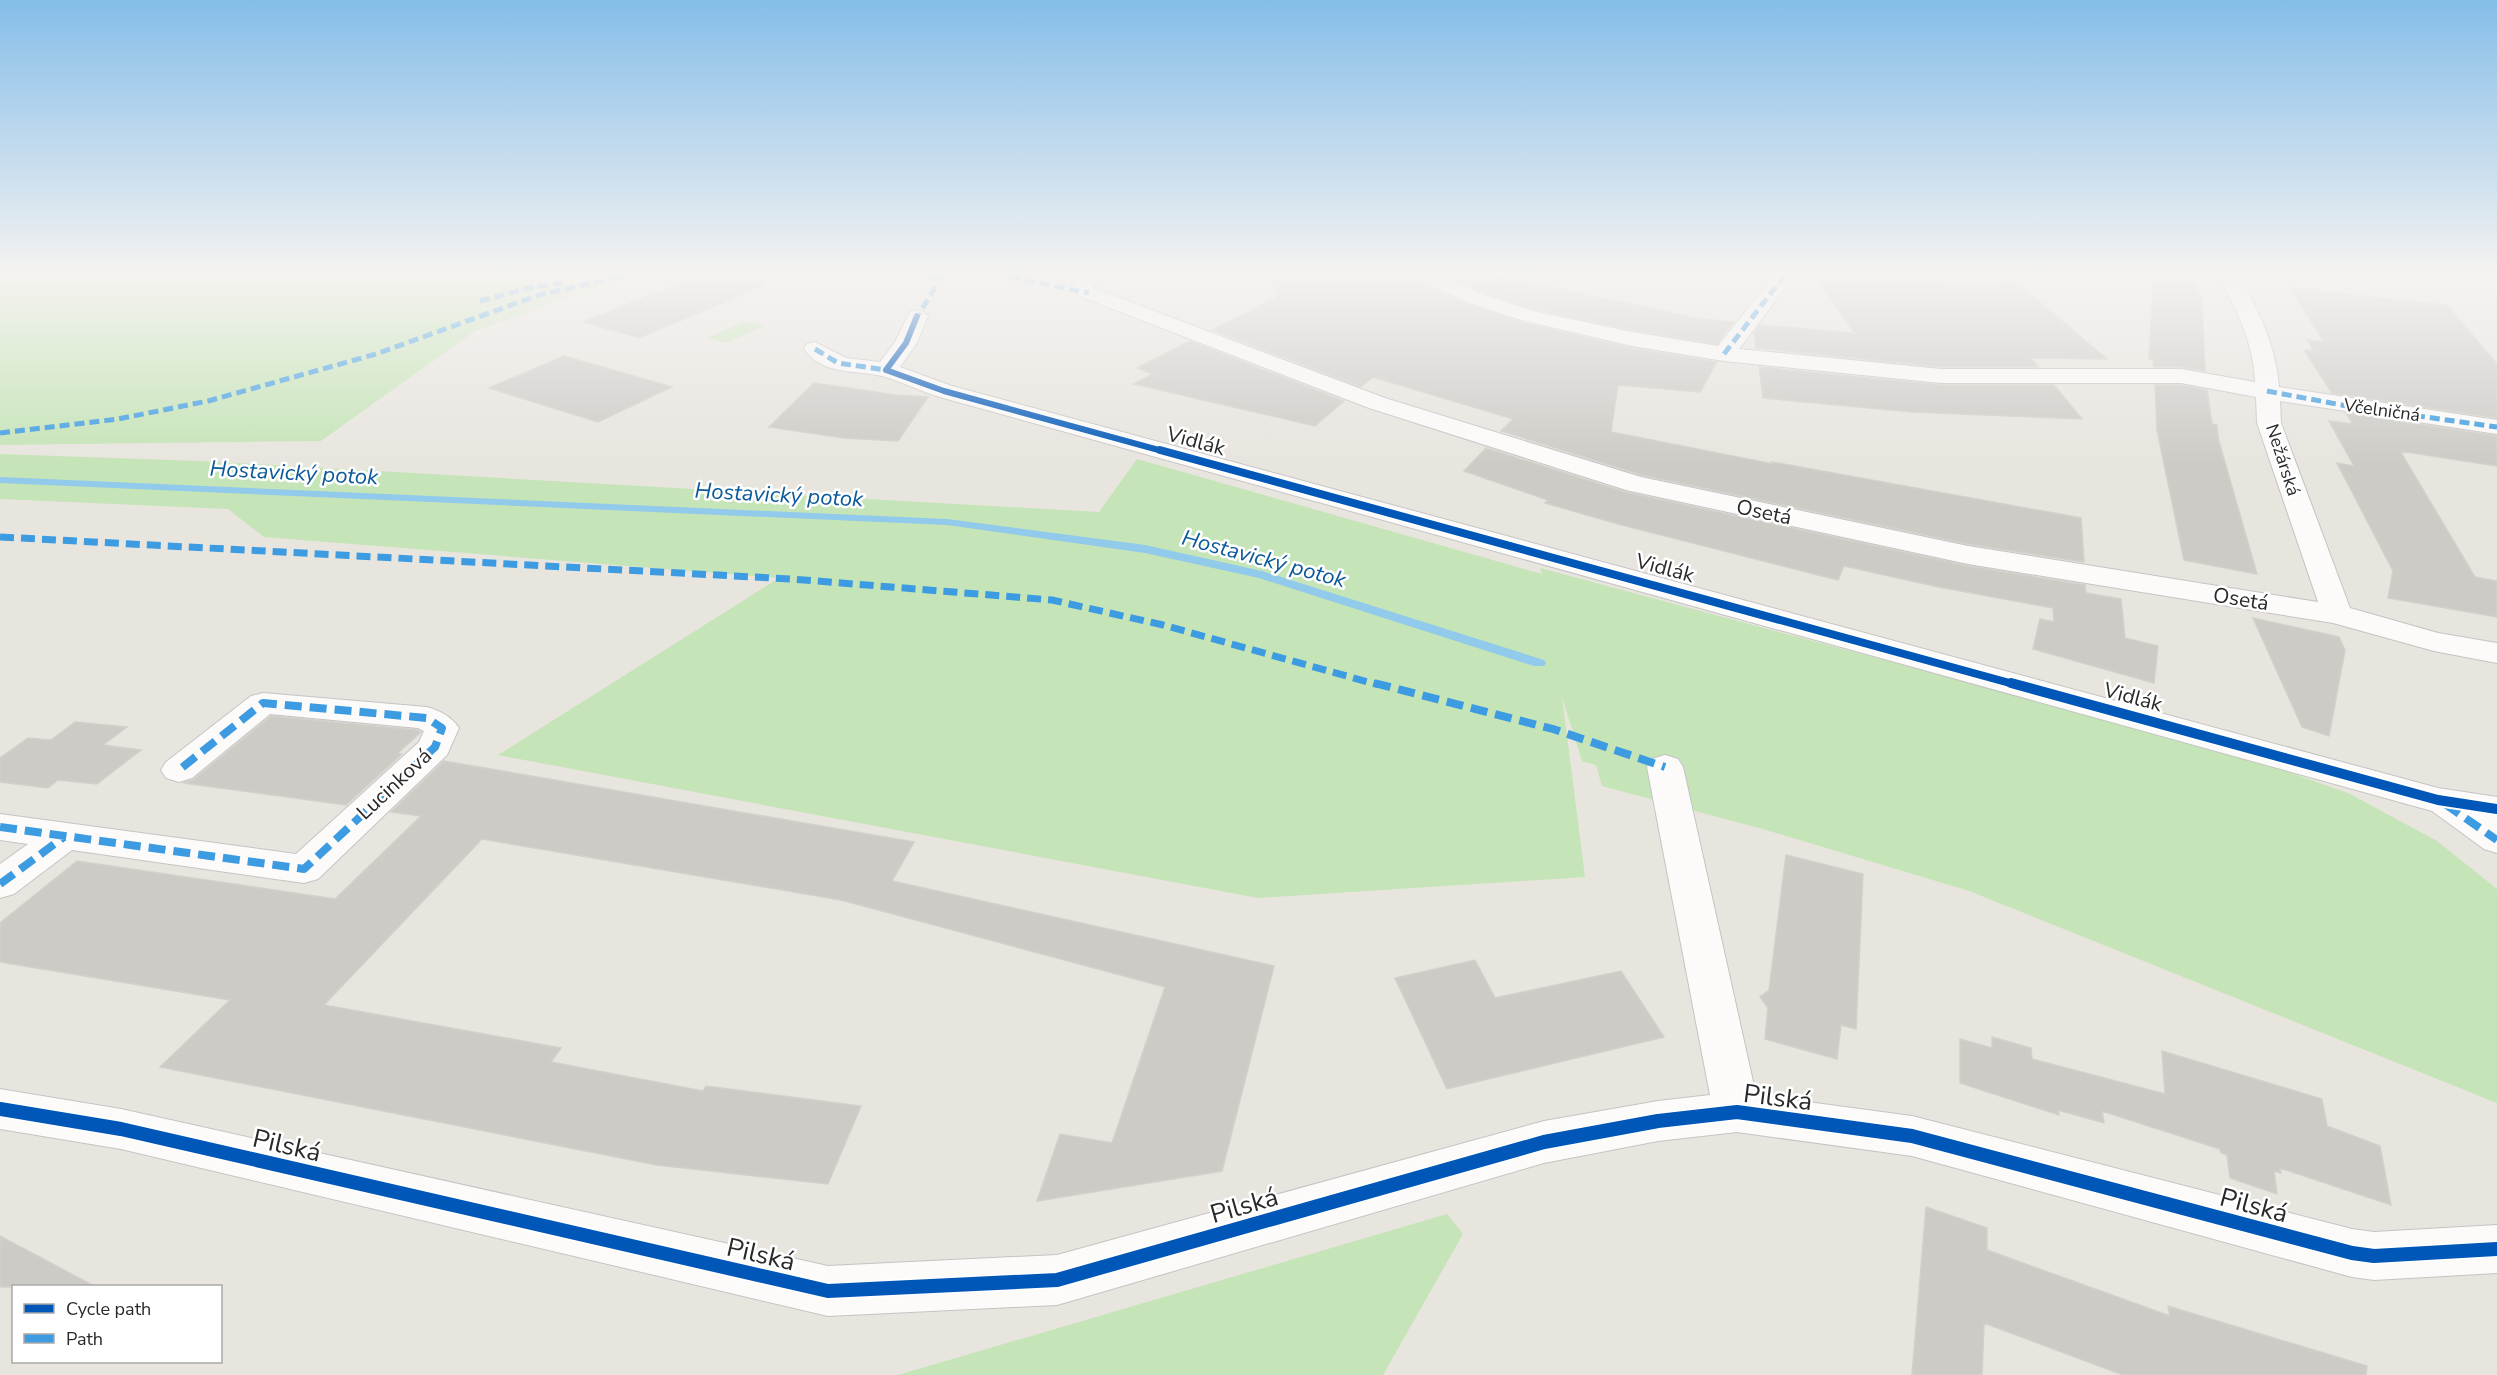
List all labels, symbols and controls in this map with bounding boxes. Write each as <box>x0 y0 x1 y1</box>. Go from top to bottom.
street label: Včelničná <box>2341 393 2422 427</box>
street label: Vidlák <box>1163 420 1229 462</box>
street label: Nežárská <box>2260 421 2306 499</box>
water label: Hostavický potok <box>209 454 380 492</box>
water label: Hostavický potok <box>694 476 865 514</box>
street label: Osetá <box>1734 492 1794 532</box>
water label: Hostavický potok <box>1178 523 1350 596</box>
street label: Vidlák <box>1632 547 1698 589</box>
street label: Osetá <box>2211 581 2271 617</box>
street label: Vidlák <box>2100 676 2166 718</box>
street label: Lucinková <box>350 742 438 826</box>
street label: Pilská <box>1741 1076 1814 1119</box>
street label: Pilská <box>249 1121 325 1170</box>
street label: Pilská <box>1206 1179 1282 1232</box>
street label: Pilská <box>2216 1180 2292 1231</box>
street label: Pilská <box>723 1230 799 1279</box>
legend <box>12 1285 222 1363</box>
text: Cycle path <box>66 1297 151 1321</box>
text: Path <box>66 1327 103 1351</box>

